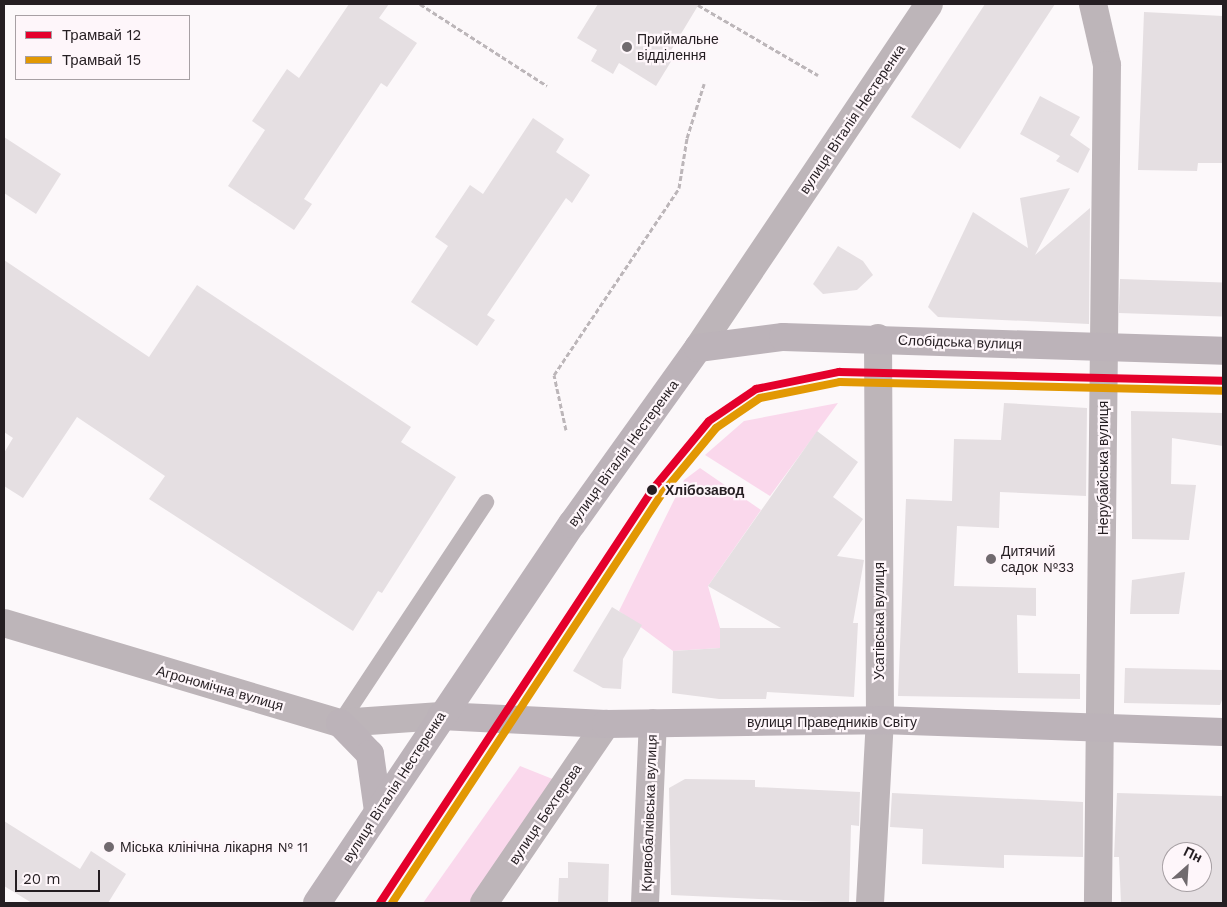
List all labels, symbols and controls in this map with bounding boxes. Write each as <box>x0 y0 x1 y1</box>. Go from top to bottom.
legend <box>15 15 190 80</box>
text: Трамвай 12 <box>62 26 141 44</box>
place label: Приймальне відділення <box>637 31 719 64</box>
marker: Приймальне відділення <box>621 41 633 53</box>
street label: вулиця Віталія Нестеренка <box>796 41 908 197</box>
text: Трамвай 15 <box>62 51 141 69</box>
street label: Слобідська вулиця <box>898 331 1022 353</box>
street label: вулиця Віталія Нестеренка <box>564 377 682 529</box>
street label: Нерубайська вулиця <box>1095 401 1111 535</box>
marker: Хлібозавод <box>643 481 661 499</box>
place label: Хлібозавод <box>665 482 744 498</box>
place label: Дитячий садок №33 <box>1001 543 1074 576</box>
marker: Дитячий садок №33 <box>985 553 997 565</box>
street label: Усатівська вулиця <box>871 562 887 680</box>
street label: Агрономічна вулиця <box>155 662 285 714</box>
street label: вулиця Віталія Нестеренка <box>339 708 449 866</box>
street label: вулиця Праведників Світу <box>747 714 917 730</box>
street label: Кривобалківська вулиця <box>638 734 660 892</box>
street label: вулиця Бехтерєва <box>505 761 585 867</box>
place label: Міська клінічна лікарня № 11 <box>120 839 308 855</box>
marker: Міська клінічна лікарня № 11 <box>102 840 116 854</box>
north arrow <box>1162 842 1212 892</box>
text: Пн <box>1181 843 1205 866</box>
scale bar <box>18 860 102 892</box>
text: 20 m <box>23 870 61 888</box>

